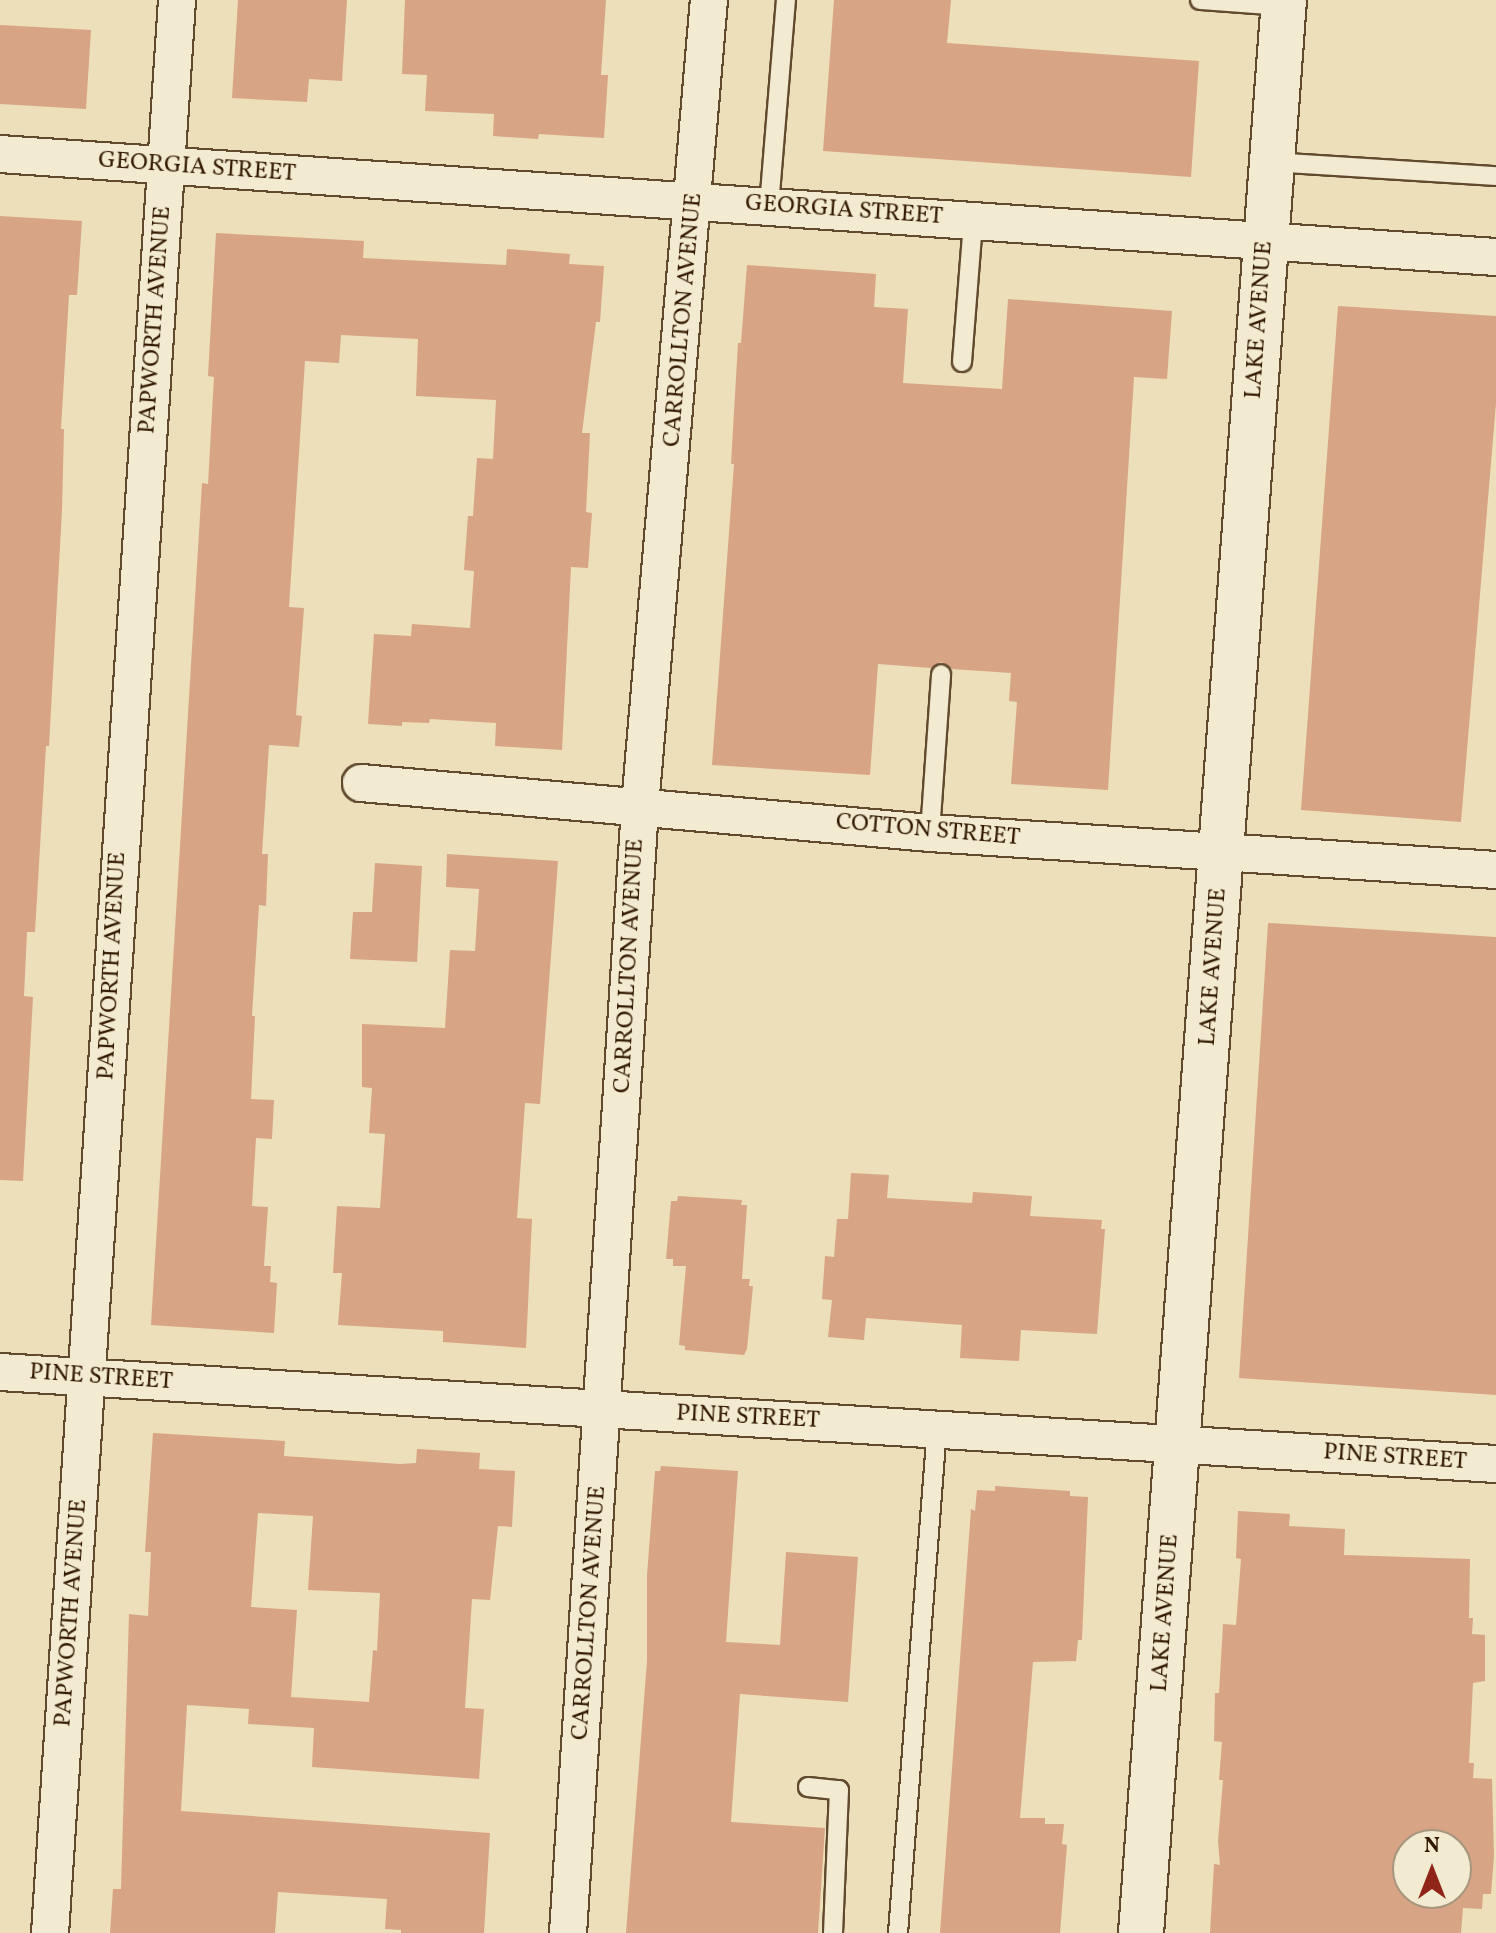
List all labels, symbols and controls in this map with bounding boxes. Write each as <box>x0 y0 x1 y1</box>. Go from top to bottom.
street label: GEORGIA STREET <box>97 147 297 189</box>
street label: GEORGIA STREET <box>744 190 944 232</box>
street label: CARROLLTON AVENUE <box>659 192 709 448</box>
street label: PAPWORTH AVENUE <box>134 205 178 435</box>
street label: LAKE AVENUE <box>1240 240 1280 400</box>
street label: COTTON STREET <box>835 809 1021 853</box>
street label: CARROLLTON AVENUE <box>609 838 651 1094</box>
street label: PAPWORTH AVENUE <box>93 851 133 1081</box>
street label: LAKE AVENUE <box>1194 887 1234 1047</box>
street label: PINE STREET <box>28 1359 174 1397</box>
street label: PINE STREET <box>675 1400 821 1436</box>
street label: PINE STREET <box>1322 1439 1468 1477</box>
street label: CARROLLTON AVENUE <box>567 1485 613 1741</box>
street label: PAPWORTH AVENUE <box>50 1498 94 1728</box>
street label: LAKE AVENUE <box>1146 1533 1186 1693</box>
north arrow <box>1392 1829 1472 1909</box>
text: N <box>1424 1831 1440 1862</box>

